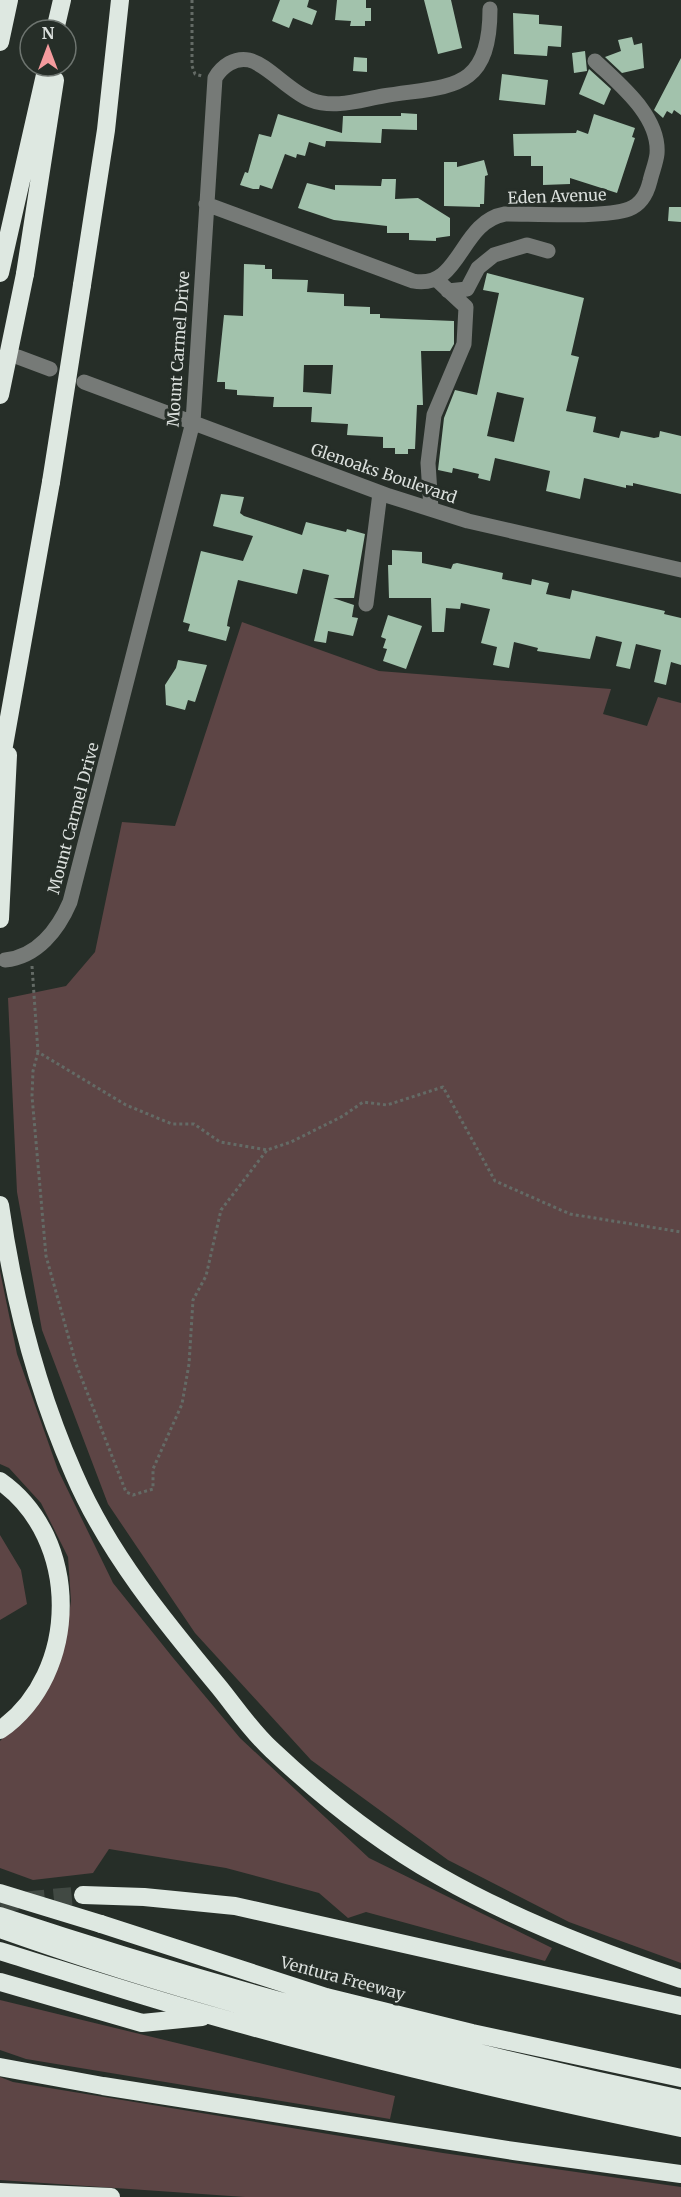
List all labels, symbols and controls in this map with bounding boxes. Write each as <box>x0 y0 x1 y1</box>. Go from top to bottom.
north arrow <box>18 18 78 78</box>
text: N <box>42 23 55 43</box>
street label: Eden Avenue <box>507 184 607 208</box>
street label: Mount Carmel Drive <box>163 270 193 428</box>
street label: Glenoaks Boulevard <box>308 439 460 507</box>
street label: Mount Carmel Drive <box>43 740 103 896</box>
street label: Ventura Freeway <box>277 1951 408 2004</box>

